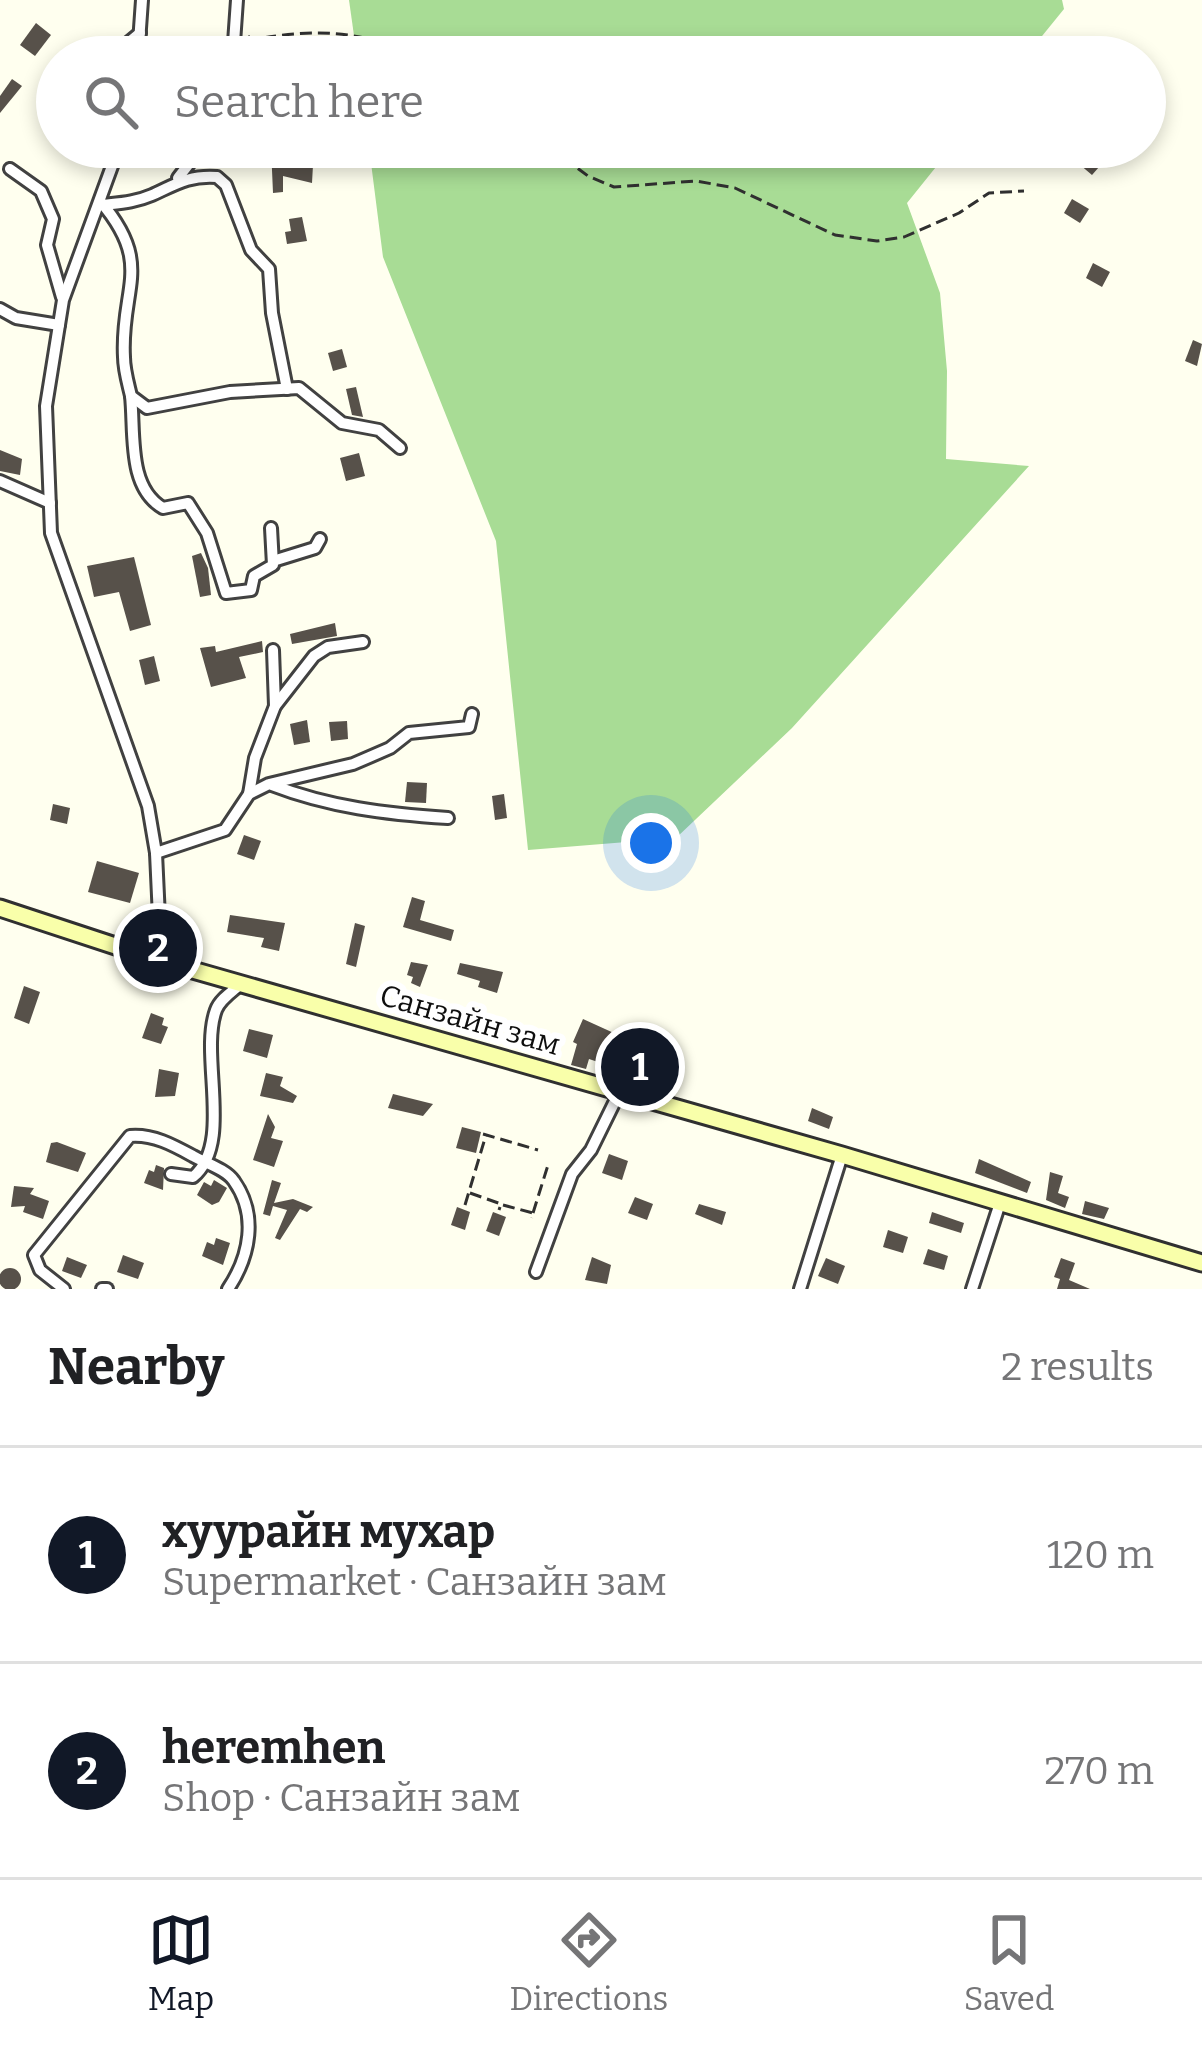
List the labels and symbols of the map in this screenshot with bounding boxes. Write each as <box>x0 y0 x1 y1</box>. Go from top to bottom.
your location <box>621 813 681 873</box>
pin: 2 <box>119 903 197 993</box>
street label: Санзайн зам <box>376 977 564 1063</box>
pin: 1 <box>601 1022 679 1112</box>

